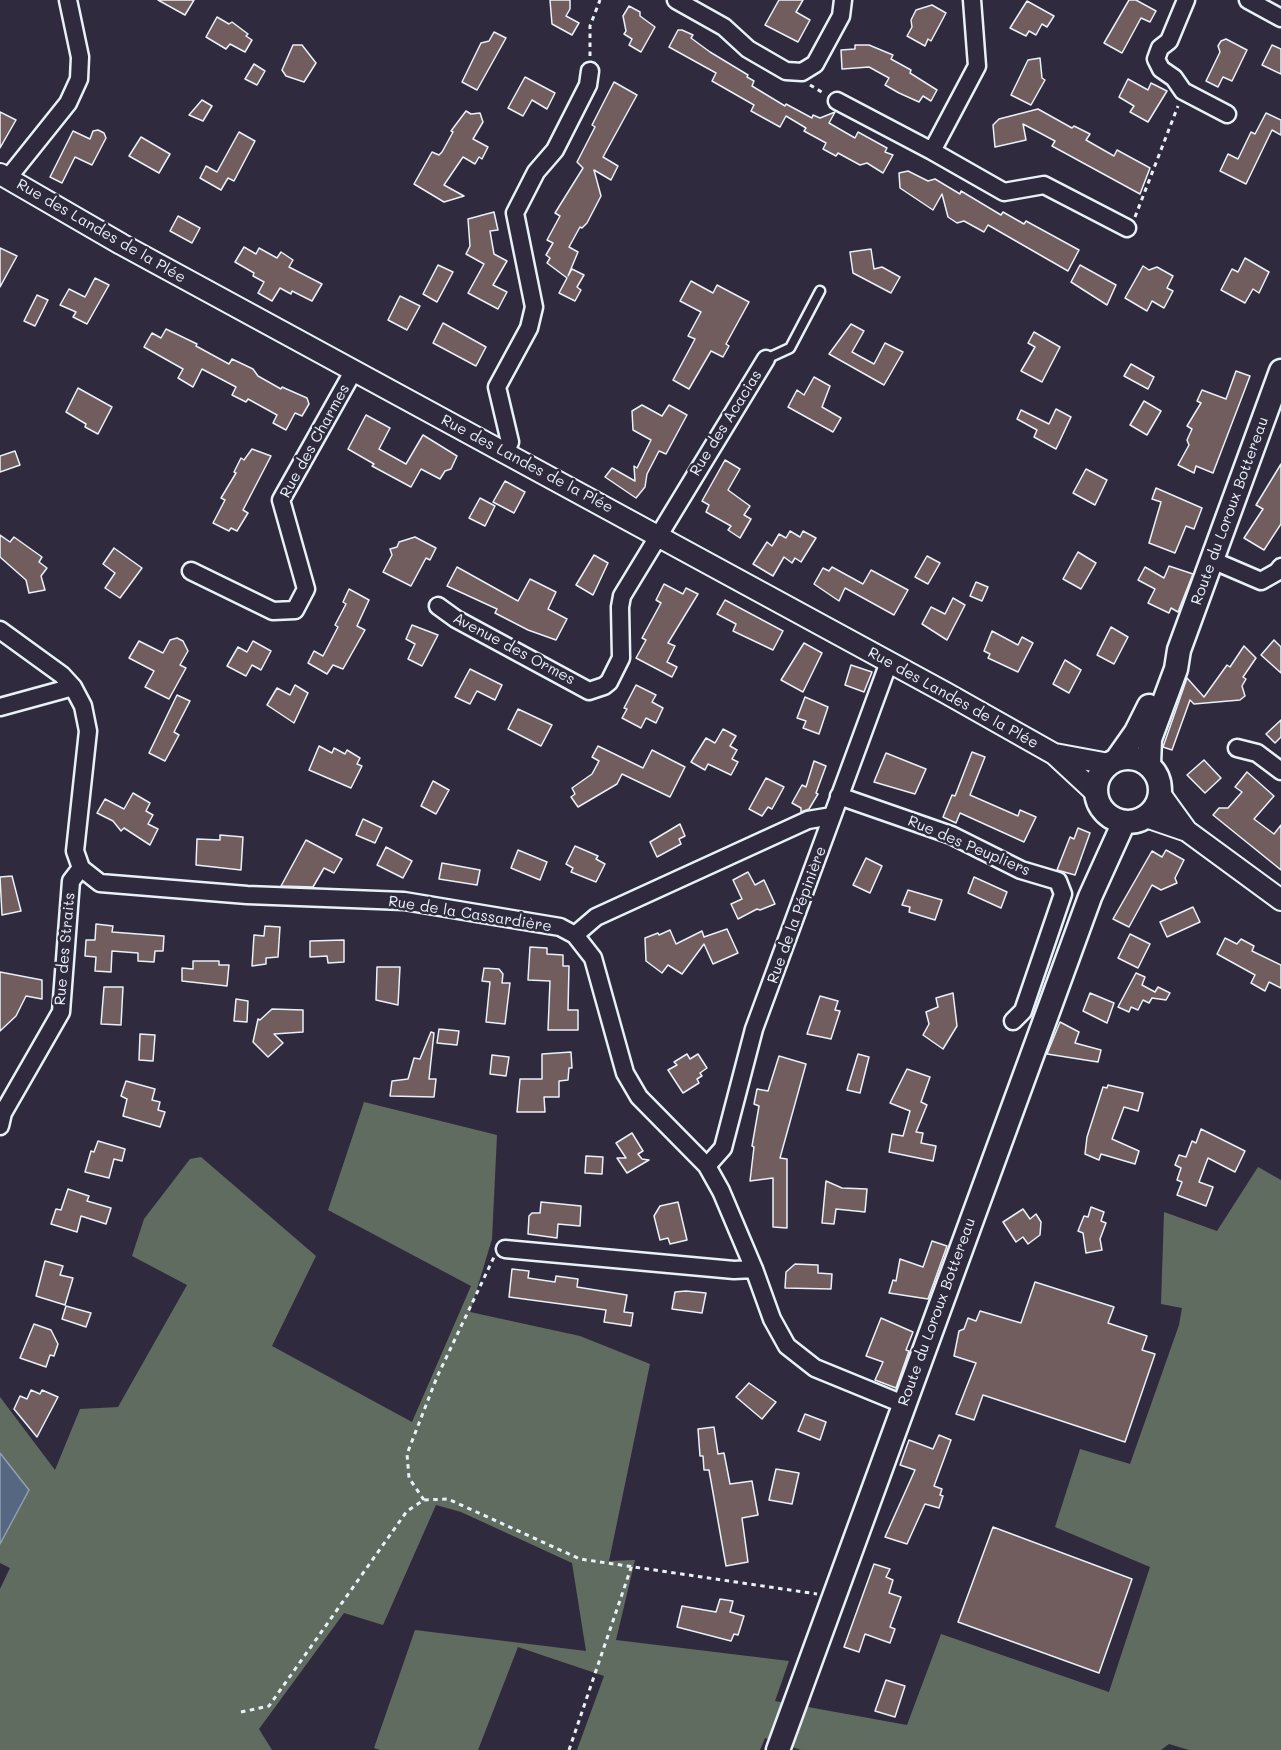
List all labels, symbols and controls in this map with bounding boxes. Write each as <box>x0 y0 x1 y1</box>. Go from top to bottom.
street label: Rue des Landes de la Plée <box>13 175 189 287</box>
street label: Rue des Acacias <box>686 367 766 479</box>
street label: Rue des Charmes <box>276 381 354 501</box>
street label: Rue des Landes de la Plée <box>438 411 616 517</box>
street label: Route du Loroux Bottereau <box>1188 415 1272 607</box>
street label: Avenue des Ormes <box>450 609 578 689</box>
street label: Rue des Landes de la Plée <box>865 644 1041 752</box>
street label: Rue des Peupliers <box>905 812 1033 880</box>
street label: Rue de la Pépinière <box>764 844 830 986</box>
street label: Rue des Straits <box>51 892 79 1006</box>
street label: Rue de la Cassardière <box>387 892 553 936</box>
street label: Route du Loroux Bottereau <box>895 1216 979 1408</box>

